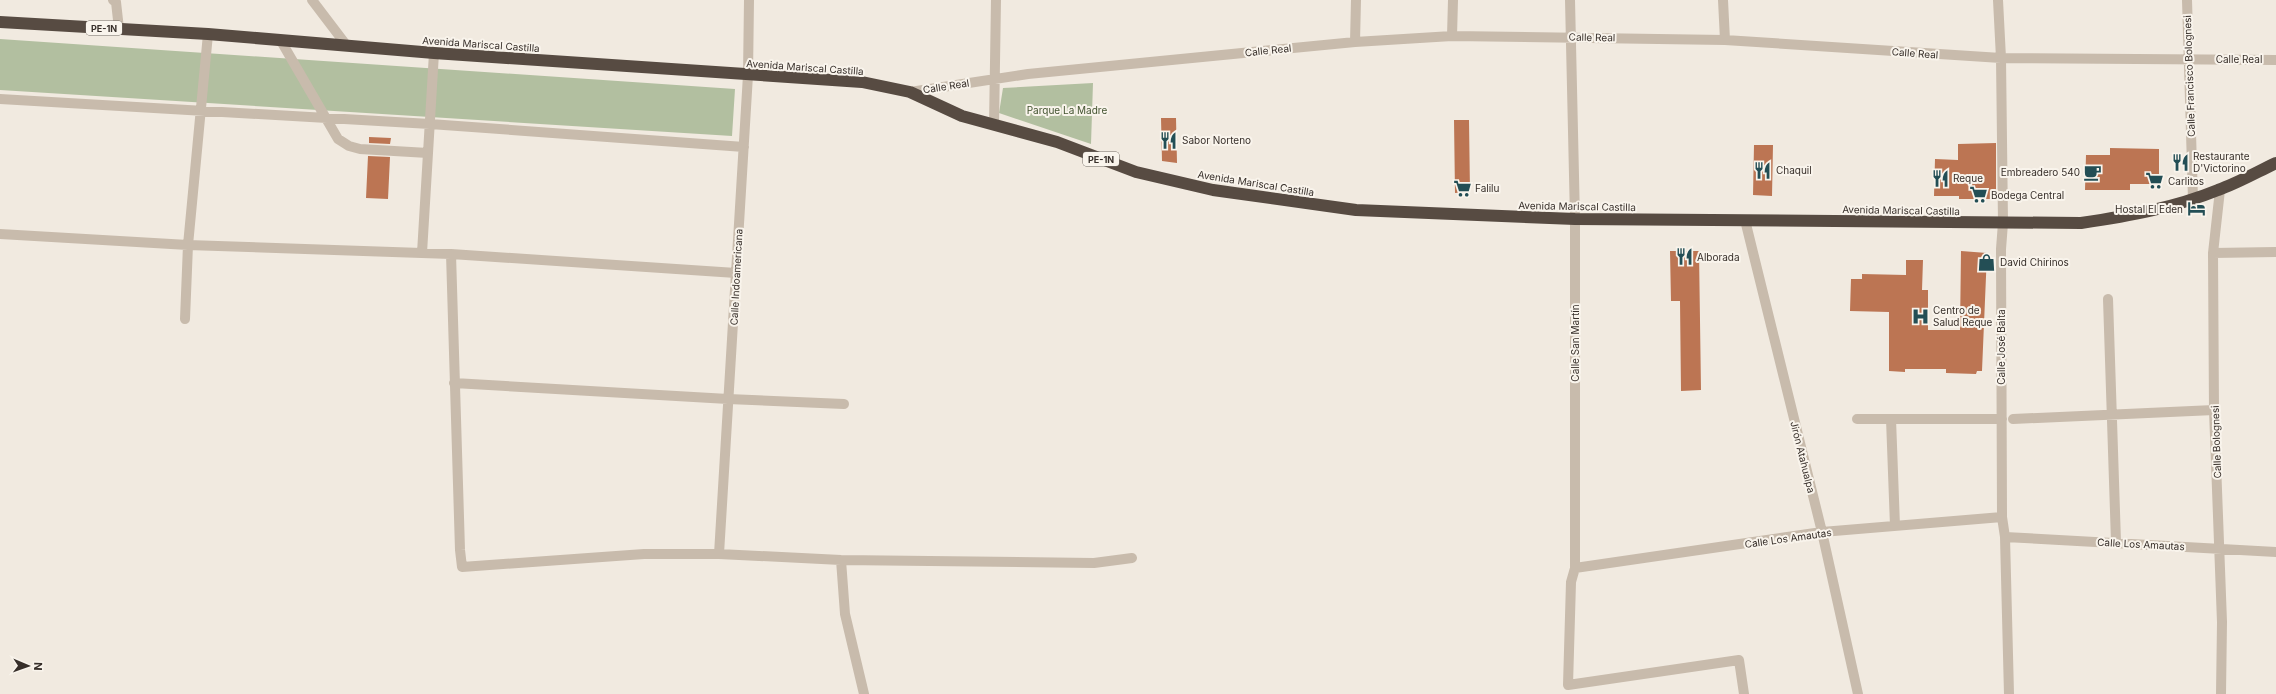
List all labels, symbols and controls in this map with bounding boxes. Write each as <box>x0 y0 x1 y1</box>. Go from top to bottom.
street label: Calle Francisco Bolognesi <box>2181 15 2197 137</box>
road number: PE-1N <box>86 21 122 35</box>
street label: Calle Real <box>1569 31 1615 43</box>
street label: Avenida Mariscal Castilla <box>422 34 540 54</box>
street label: Calle Real <box>1244 42 1292 58</box>
street label: Calle Real <box>1891 45 1939 61</box>
street label: Calle Real <box>2216 53 2262 65</box>
street label: Avenida Mariscal Castilla <box>746 57 864 77</box>
street label: Calle Real <box>922 76 970 96</box>
park label: Parque La Madre <box>1027 104 1107 116</box>
restaurant icon: Sabor Norteno <box>1159 130 1179 150</box>
place label: Sabor Norteno <box>1182 134 1251 146</box>
place label: Restaurante D'Victorino <box>2193 150 2250 174</box>
road number: PE-1N <box>1083 152 1119 166</box>
restaurant icon: Restaurante D'Victorino <box>2170 152 2190 172</box>
restaurant icon: Chaquil <box>1753 160 1773 180</box>
cafe icon: Embreadero 540 <box>2083 162 2103 182</box>
place label: Chaquil <box>1776 164 1812 176</box>
place label: Embreadero 540 <box>2001 166 2080 178</box>
street label: Avenida Mariscal Castilla <box>1197 168 1315 198</box>
restaurant icon: Reque <box>1930 168 1950 188</box>
supermarket icon: Carlitos <box>2145 171 2165 191</box>
place label: Reque <box>1953 172 1983 184</box>
place label: Carlitos <box>2168 175 2204 187</box>
supermarket icon: Falilu <box>1452 178 1472 198</box>
place label: Falilu <box>1475 182 1500 194</box>
supermarket icon: Bodega Central <box>1968 185 1988 205</box>
place label: Bodega Central <box>1991 189 2064 201</box>
street label: Avenida Mariscal Castilla <box>1518 199 1636 213</box>
hotel icon: Hostal El Eden <box>2186 199 2206 219</box>
street label: Avenida Mariscal Castilla <box>1842 203 1960 217</box>
place label: Hostal El Eden <box>2115 203 2183 215</box>
street label: Calle Indoamericana <box>727 228 745 326</box>
restaurant icon: Alborada <box>1674 247 1694 267</box>
place label: Alborada <box>1697 251 1740 263</box>
shop icon: David Chirinos <box>1977 252 1997 272</box>
place label: David Chirinos <box>2000 256 2069 268</box>
street label: Calle San Martín <box>1569 304 1581 382</box>
place label: Centro de Salud Reque <box>1933 304 1992 328</box>
hospital icon: Centro de Salud Reque <box>1910 306 1930 326</box>
street label: Calle José Balta <box>1995 309 2007 385</box>
street label: Calle Bolognesi <box>2209 405 2223 479</box>
street label: Jirón Atahualpa <box>1788 420 1818 494</box>
street label: Calle Los Amautas <box>1744 526 1832 550</box>
street label: Calle Los Amautas <box>2097 536 2185 552</box>
north arrow <box>8 646 48 686</box>
text: N <box>31 662 45 671</box>

